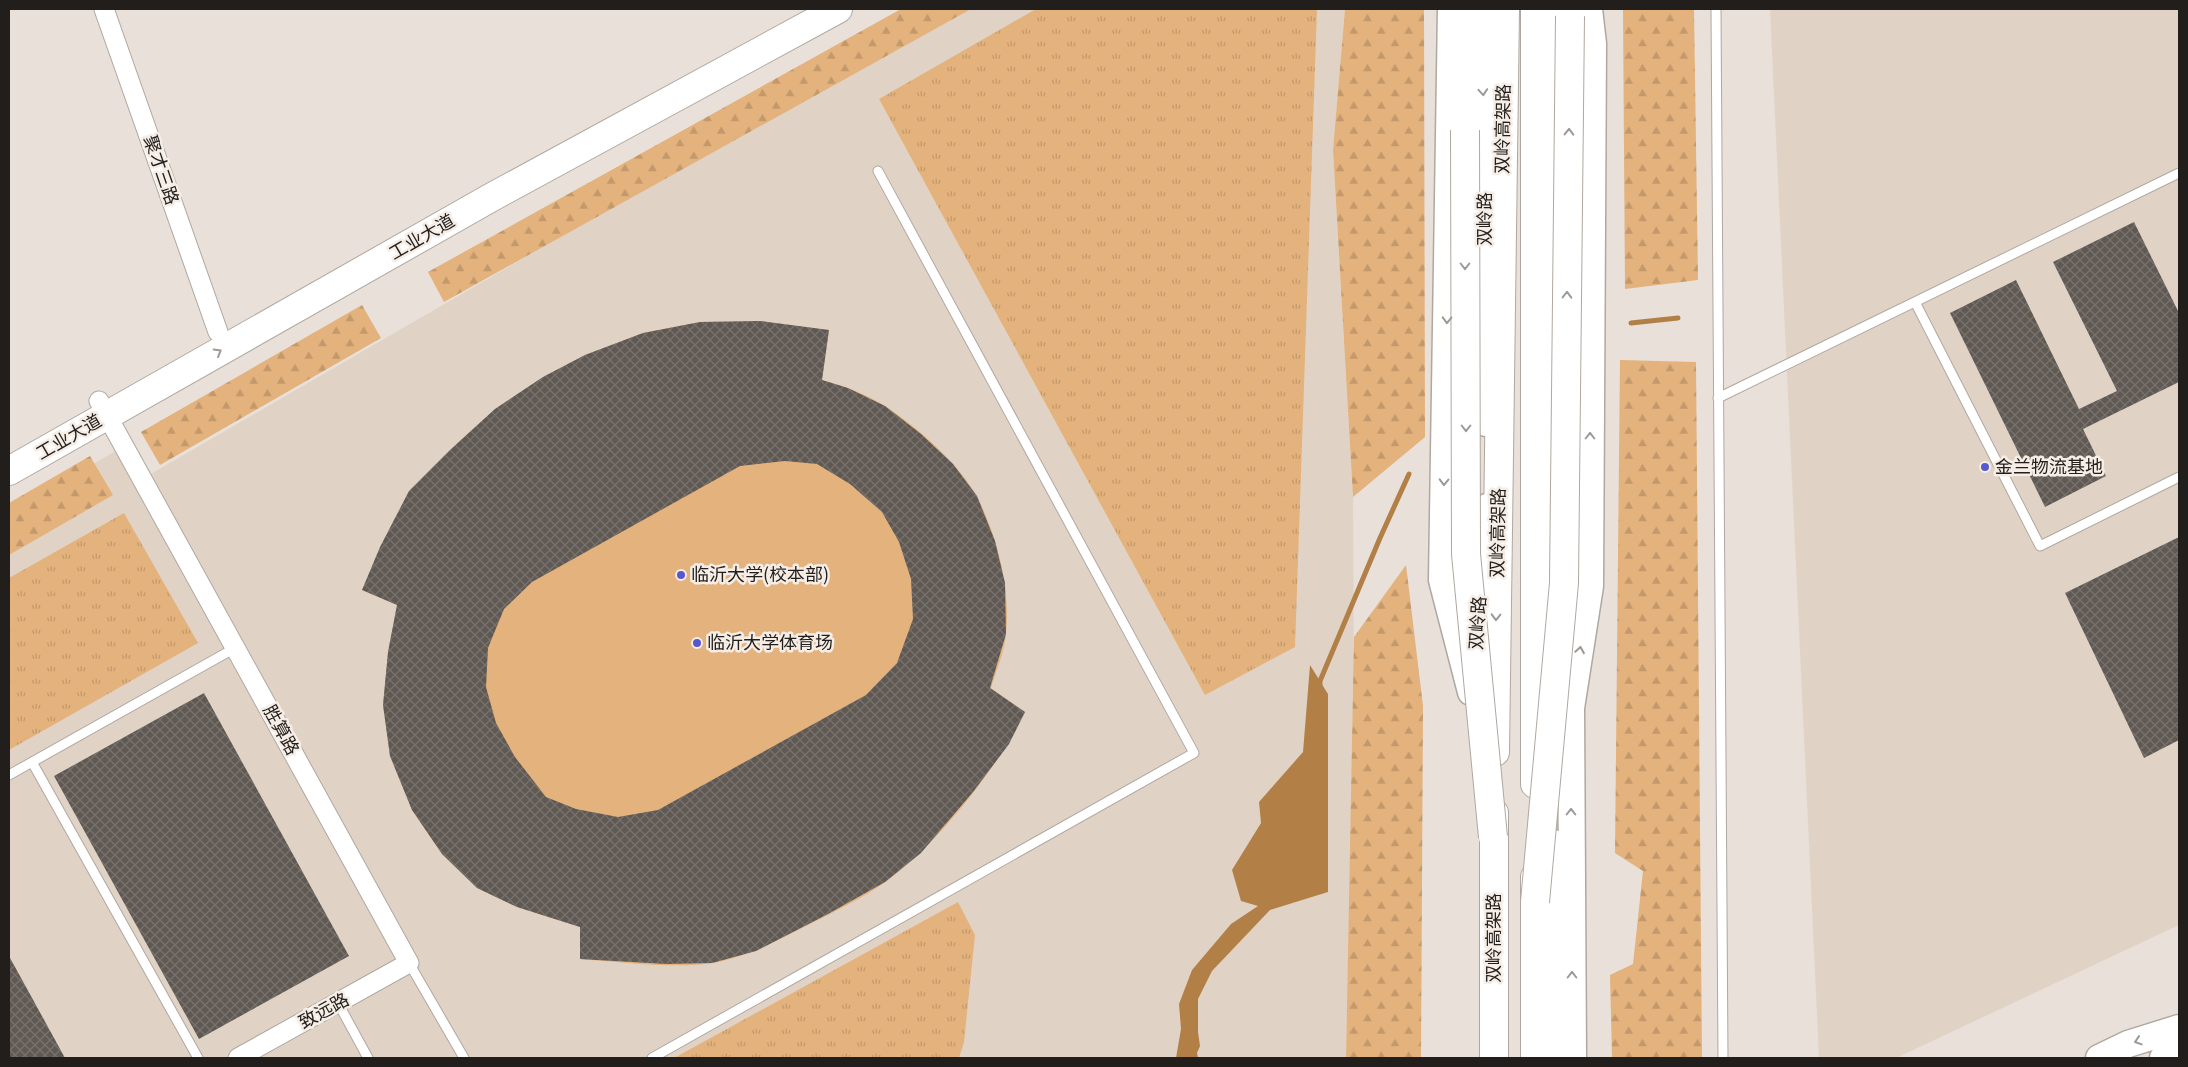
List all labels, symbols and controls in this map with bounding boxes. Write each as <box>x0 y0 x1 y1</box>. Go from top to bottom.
street label: 双岭高架路 <box>1487 84 1515 174</box>
one-way arrow <box>1477 89 1488 97</box>
one-way arrow <box>1563 128 1574 136</box>
street label: 聚才三路 <box>139 131 187 208</box>
street label: 双岭路 <box>1470 192 1496 246</box>
street label: 工业大道 <box>383 206 459 265</box>
one-way arrow <box>1460 262 1470 270</box>
one-way arrow <box>1562 290 1572 298</box>
one-way arrow <box>1442 316 1452 324</box>
one-way arrow <box>213 348 222 358</box>
street label: 工业大道 <box>30 406 106 465</box>
one-way arrow <box>1461 425 1471 433</box>
one-way arrow <box>1585 432 1595 440</box>
place label: 金兰物流基地 <box>1995 452 2103 478</box>
marker: 金兰物流基地 <box>1979 461 1991 473</box>
one-way arrow <box>1439 479 1449 487</box>
street label: 双岭高架路 <box>1482 488 1510 578</box>
place label: 临沂大学(校本部) <box>691 560 829 586</box>
marker: 临沂大学(校本部) <box>675 569 687 581</box>
street label: 双岭路 <box>1461 595 1491 651</box>
one-way arrow <box>1491 614 1502 622</box>
place label: 临沂大学体育场 <box>707 628 833 654</box>
marker: 临沂大学体育场 <box>691 637 703 649</box>
one-way arrow <box>1574 646 1584 655</box>
street label: 胜算路 <box>258 699 307 759</box>
one-way arrow <box>1566 808 1576 816</box>
street label: 双岭高架路 <box>1479 893 1505 983</box>
one-way arrow <box>1567 970 1577 978</box>
street label: 致远路 <box>293 985 353 1034</box>
one-way arrow <box>2135 1035 2143 1045</box>

